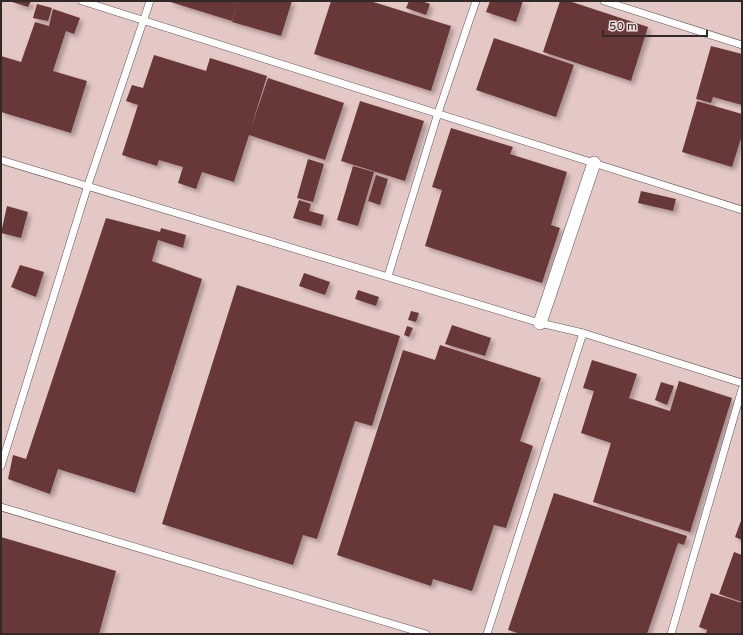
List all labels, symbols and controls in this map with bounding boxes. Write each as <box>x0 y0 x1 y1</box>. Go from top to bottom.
scale bar <box>603 12 707 38</box>
text: 50 m <box>609 19 637 35</box>

